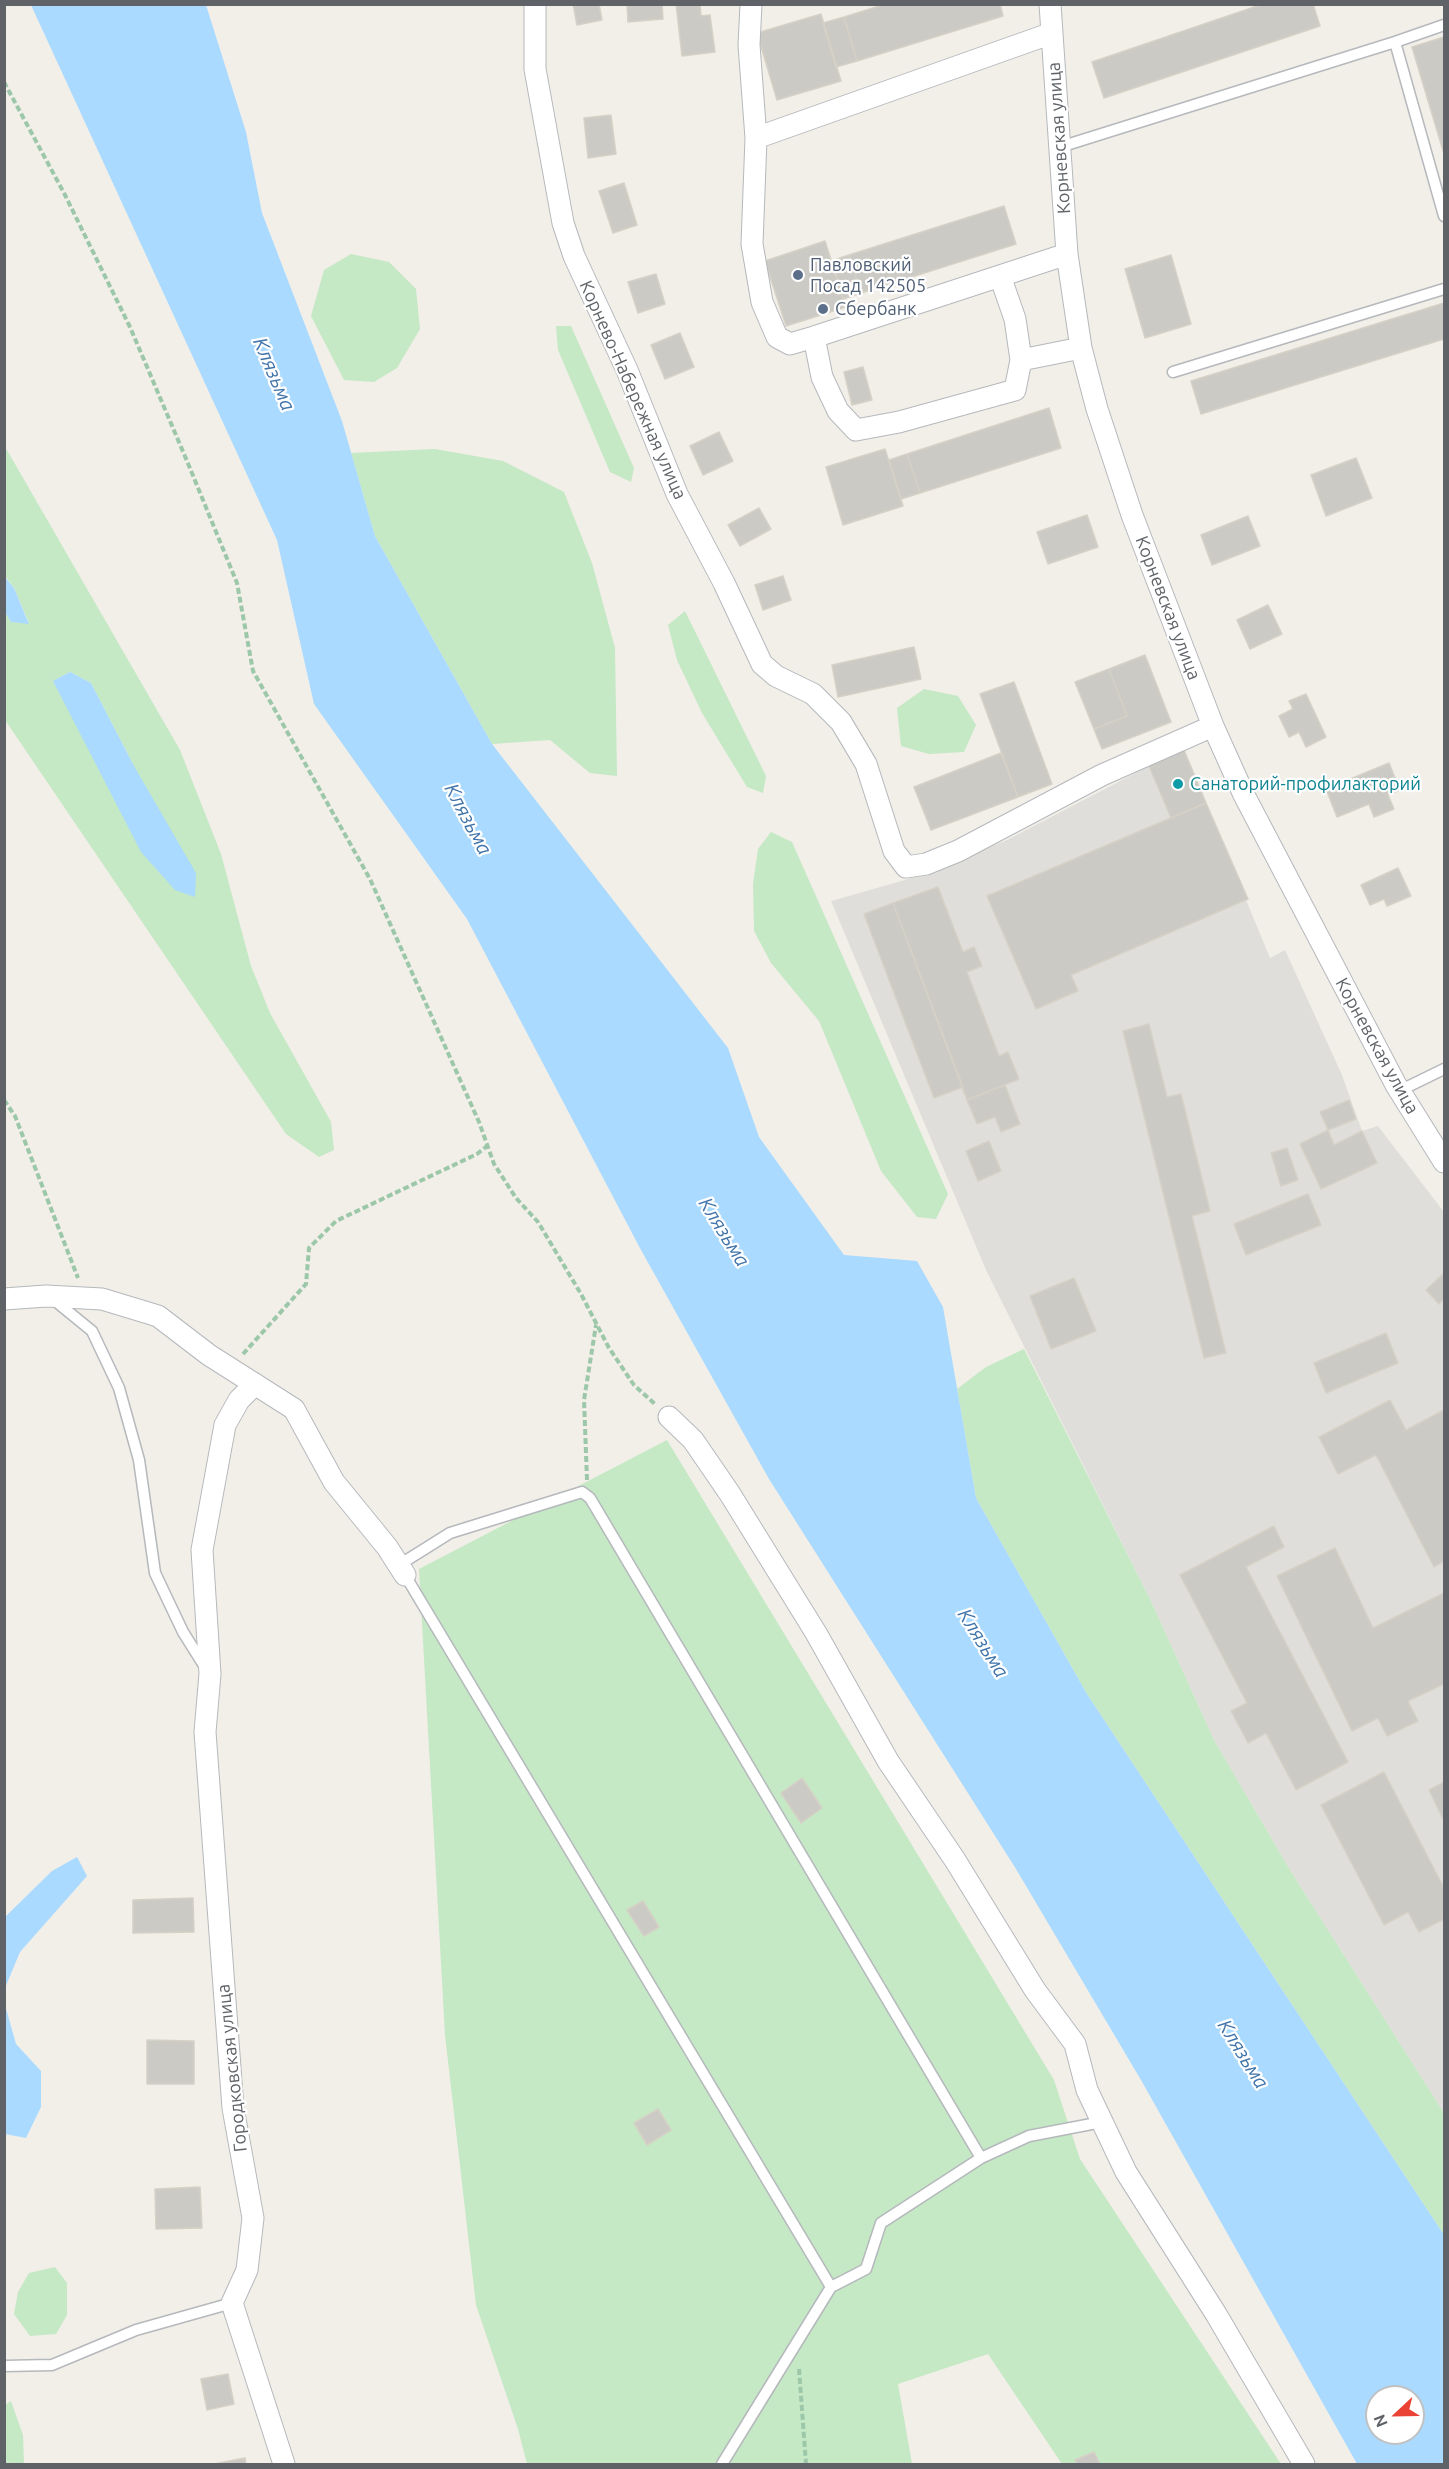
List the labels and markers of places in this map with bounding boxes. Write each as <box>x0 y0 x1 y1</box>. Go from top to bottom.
place label: Павловский Посад 142505 <box>810 254 926 296</box>
marker: Павловский Посад 142505 <box>791 268 805 282</box>
place label: Сбербанк <box>835 298 917 320</box>
marker: Сбербанк <box>816 302 830 316</box>
place label: Санаторий-профилакторий <box>1190 773 1421 795</box>
marker: Санаторий-профилакторий <box>1171 777 1185 791</box>

